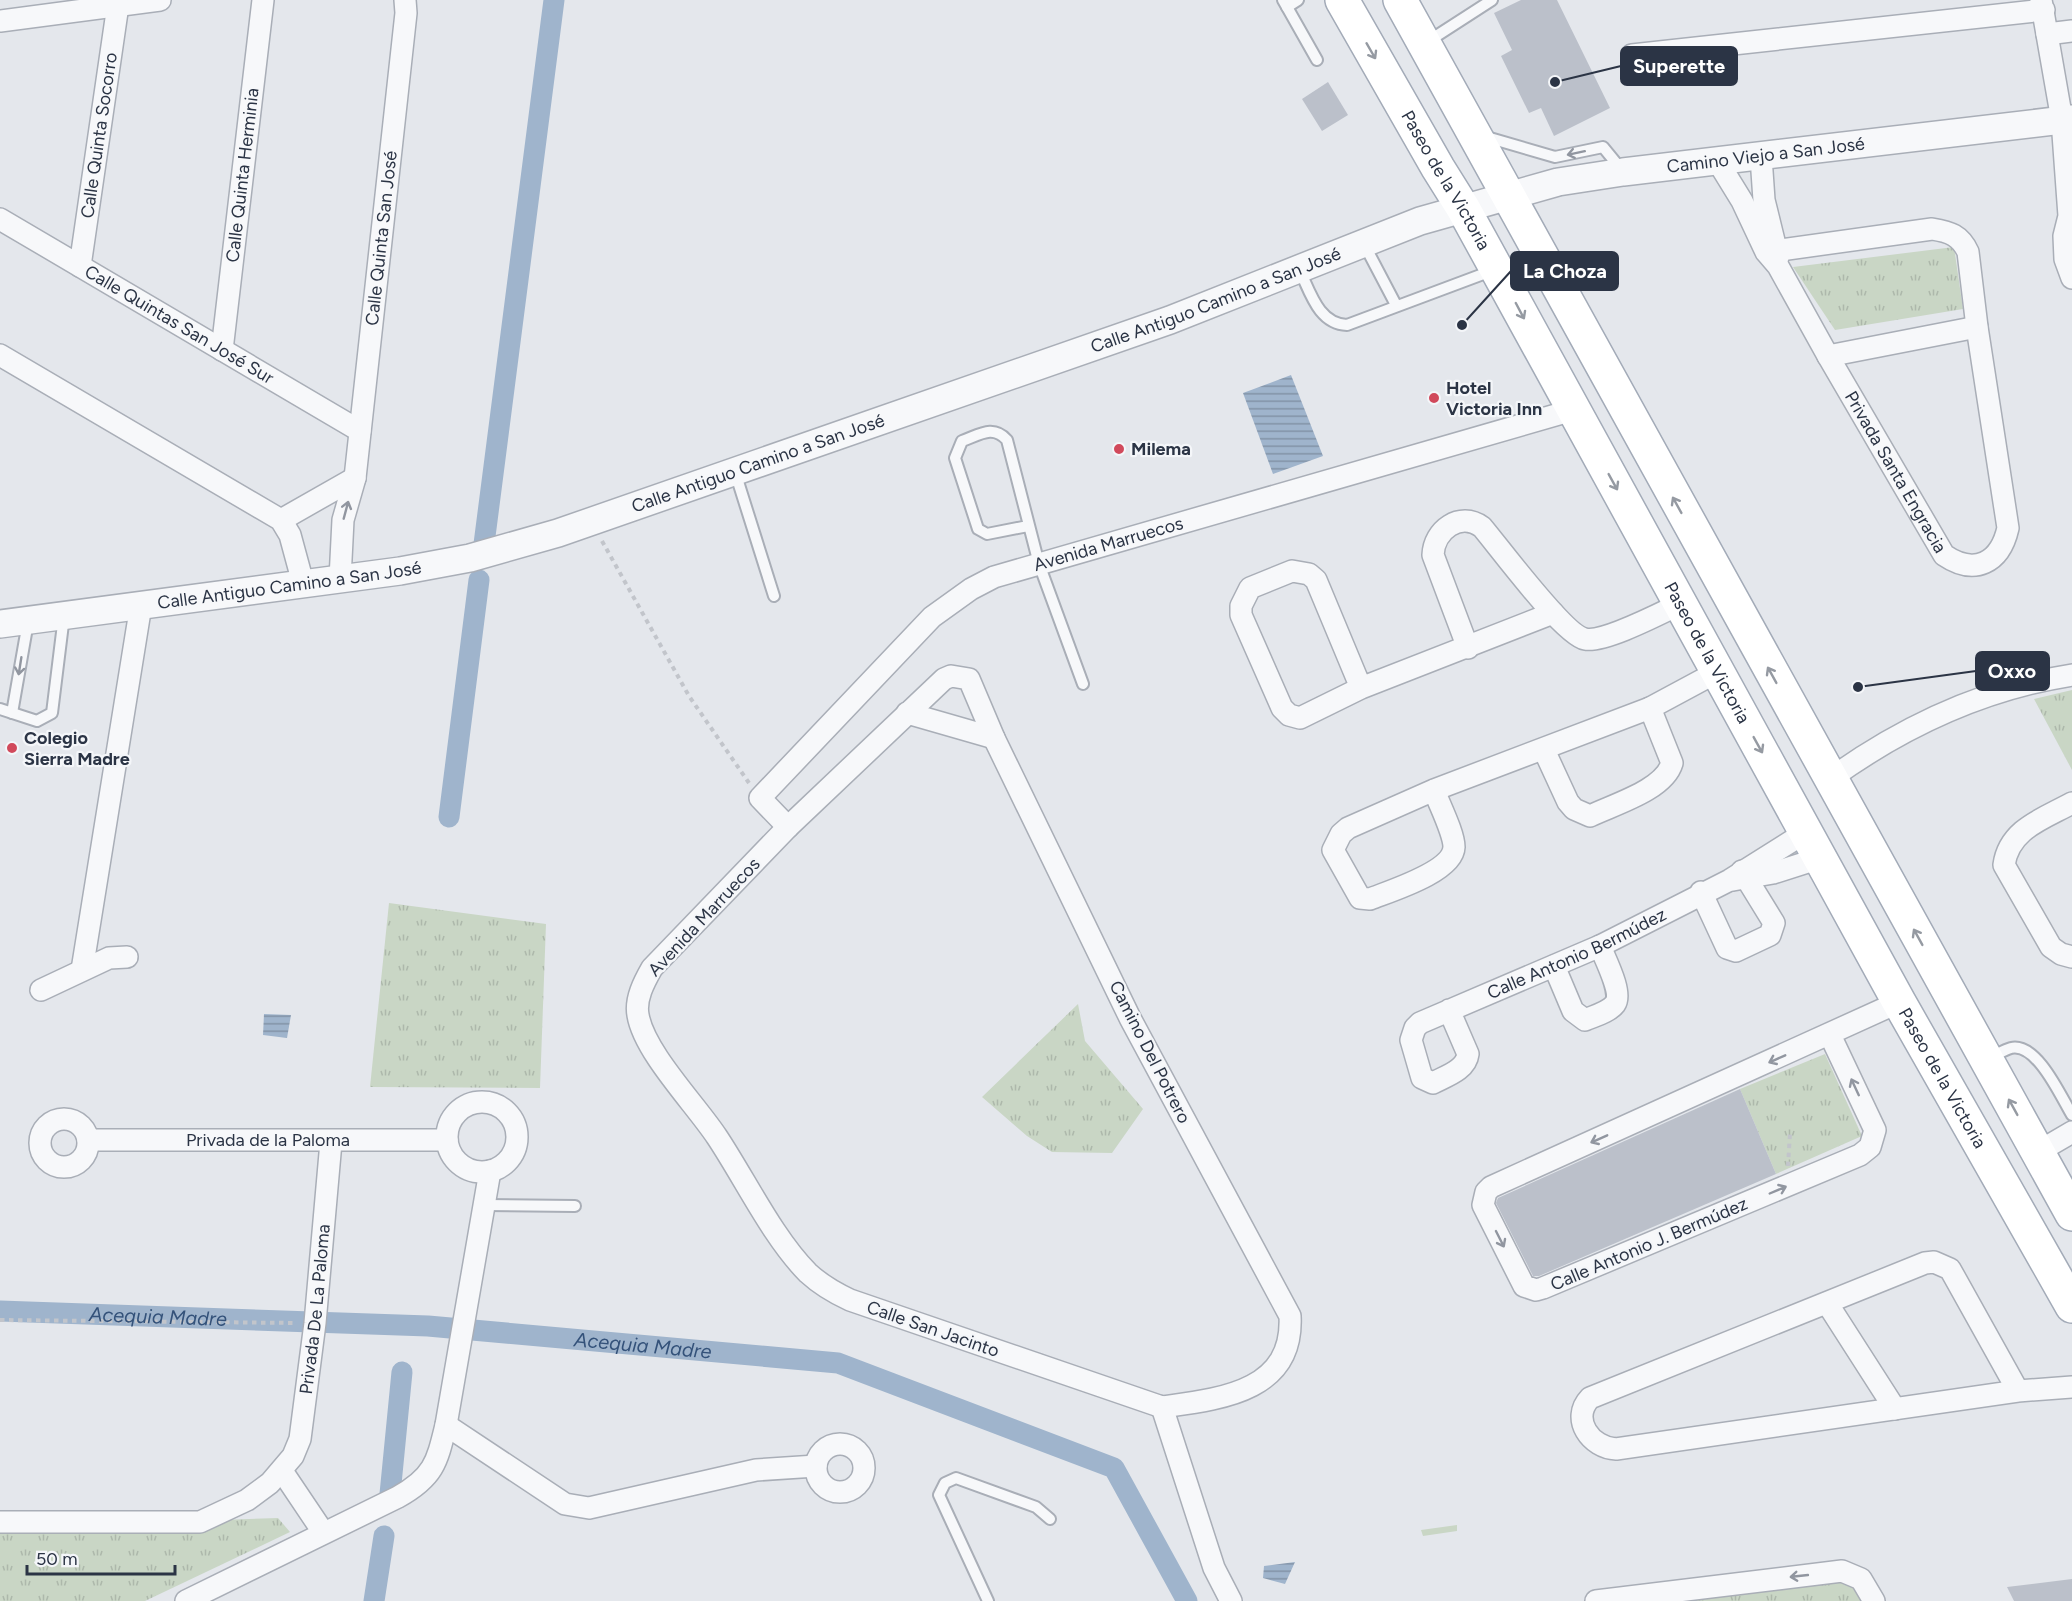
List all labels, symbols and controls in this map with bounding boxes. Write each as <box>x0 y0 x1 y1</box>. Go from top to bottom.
one-way arrow <box>1366 42 1378 59</box>
callout: Superette <box>1621 47 1737 85</box>
street label: Calle Quinta Socorro <box>76 51 122 220</box>
text: Superette <box>1633 54 1725 78</box>
street label: Calle Quinta Herminia <box>221 87 264 264</box>
street label: Paseo de la Victoria <box>1396 106 1495 254</box>
street label: Camino Viejo a San José <box>1666 133 1866 178</box>
one-way arrow <box>1567 148 1587 159</box>
street label: Calle Quinta San José <box>361 149 402 327</box>
street label: Calle Antiguo Camino a San José <box>1088 242 1344 358</box>
callout: La Choza <box>1511 252 1618 290</box>
text: La Choza <box>1523 259 1607 283</box>
street label: Calle Quintas San José Sur <box>81 260 278 389</box>
one-way arrow <box>1514 302 1526 319</box>
place label: Hotel Victoria Inn <box>1446 377 1542 420</box>
street label: Privada Santa Engracia <box>1840 387 1951 557</box>
marker: Hotel Victoria Inn <box>1427 391 1441 405</box>
street label: Calle Antiguo Camino a San José <box>629 409 887 518</box>
place label: Milema <box>1131 438 1191 460</box>
marker: Milema <box>1112 442 1126 456</box>
one-way arrow <box>1608 473 1619 491</box>
one-way arrow <box>1671 496 1682 514</box>
one-way arrow <box>341 501 352 520</box>
street label: Avenida Marruecos <box>1031 512 1186 576</box>
street label: Calle Antiguo Camino a San José <box>156 556 423 614</box>
street label: Paseo de la Victoria <box>1659 578 1755 727</box>
callout: Oxxo <box>1976 652 2049 690</box>
one-way arrow <box>14 656 25 676</box>
text: Oxxo <box>1988 659 2037 683</box>
one-way arrow <box>1766 667 1778 684</box>
place label: Colegio Sierra Madre <box>24 727 130 770</box>
one-way arrow <box>1752 736 1764 753</box>
marker: Colegio Sierra Madre <box>5 741 19 755</box>
street label: Avenida Marruecos <box>643 853 765 981</box>
street label: Calle Antonio Bermúdez <box>1484 903 1670 1004</box>
one-way arrow <box>1912 929 1924 946</box>
street label: Camino Del Potrero <box>1105 977 1195 1127</box>
street label: Paseo de la Victoria <box>1894 1004 1991 1152</box>
one-way arrow <box>1768 1054 1786 1065</box>
one-way arrow <box>1848 1078 1860 1096</box>
one-way arrow <box>2007 1099 2019 1116</box>
street label: Privada de la Paloma <box>186 1129 350 1151</box>
one-way arrow <box>1590 1134 1608 1145</box>
one-way arrow <box>1768 1184 1786 1195</box>
street label: Calle Antonio J. Bermúdez <box>1547 1192 1751 1296</box>
street label: Privada De La Paloma <box>295 1223 335 1396</box>
one-way arrow <box>1495 1230 1507 1248</box>
street label: Calle San Jacinto <box>864 1296 1002 1362</box>
water label: Acequia Madre <box>88 1302 227 1331</box>
water label: Acequia Madre <box>572 1327 713 1364</box>
scale bar <box>27 1538 176 1576</box>
text: 50 m <box>36 1548 78 1570</box>
one-way arrow <box>1789 1571 1809 1582</box>

